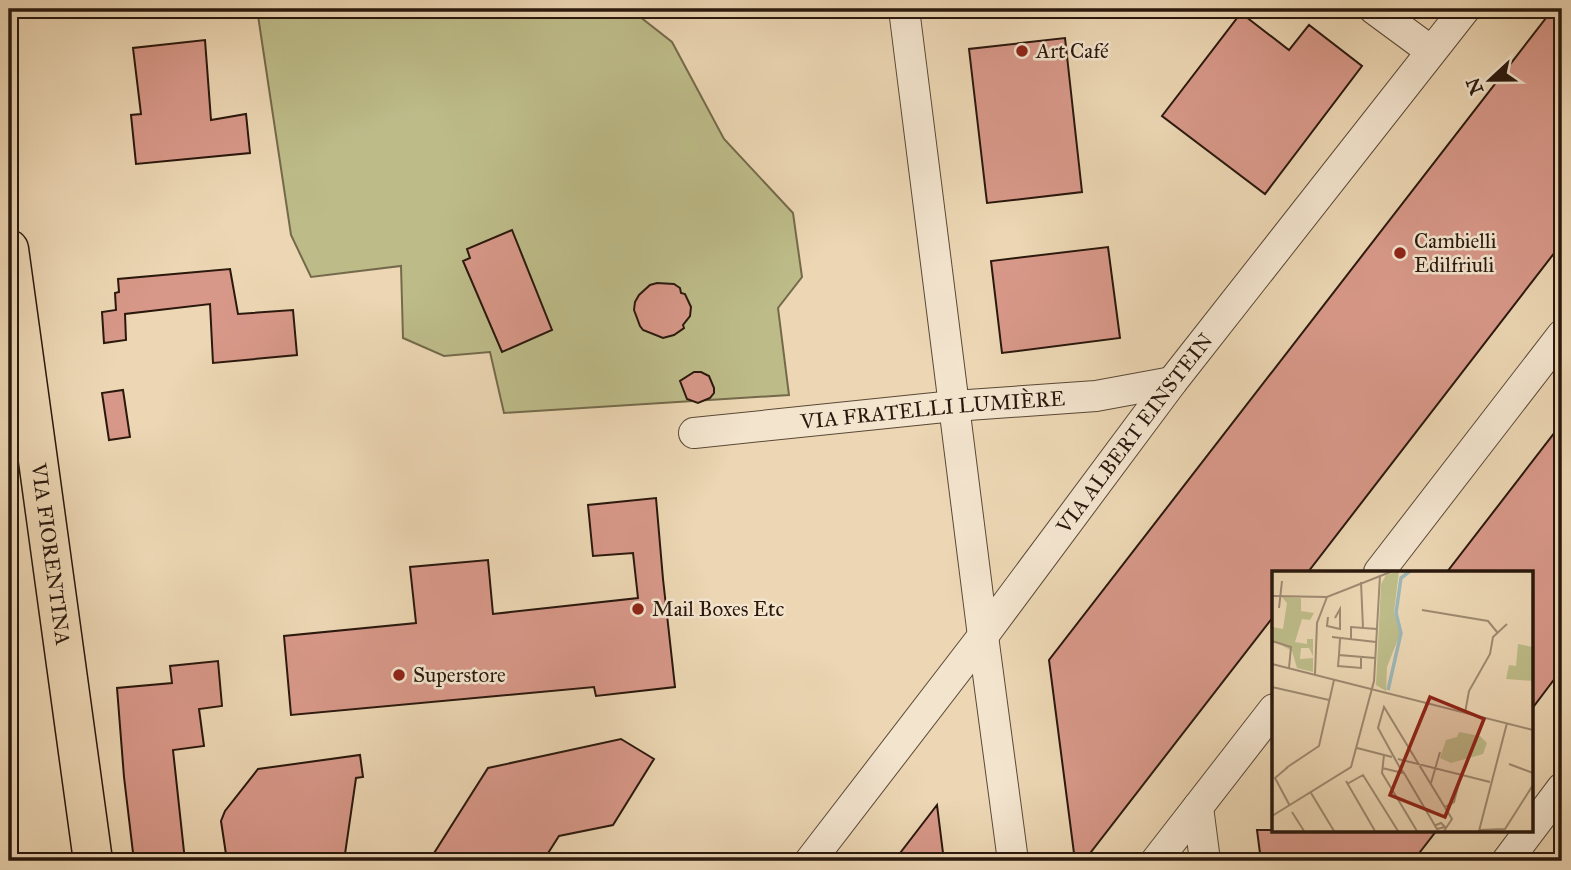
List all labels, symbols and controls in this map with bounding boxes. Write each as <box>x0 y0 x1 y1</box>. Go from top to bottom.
place label: Art Café <box>1035 38 1109 64</box>
marker: Art Café <box>1014 43 1030 59</box>
north arrow <box>1456 46 1526 116</box>
text: N <box>1461 74 1488 98</box>
place label: Cambielli Edilfriuli <box>1414 228 1497 278</box>
marker: Cambielli Edilfriuli <box>1392 245 1408 261</box>
street label: VIA ALBERT EINSTEIN <box>1050 328 1219 539</box>
street label: VIA FRATELLI LUMIÈRE <box>798 385 1066 435</box>
street label: VIA FIORENTINA <box>25 461 76 647</box>
inset map <box>1272 571 1532 832</box>
place label: Mail Boxes Etc <box>652 596 784 622</box>
marker: Mail Boxes Etc <box>630 601 646 617</box>
place label: Superstore <box>413 662 506 688</box>
marker: Superstore <box>391 667 407 683</box>

